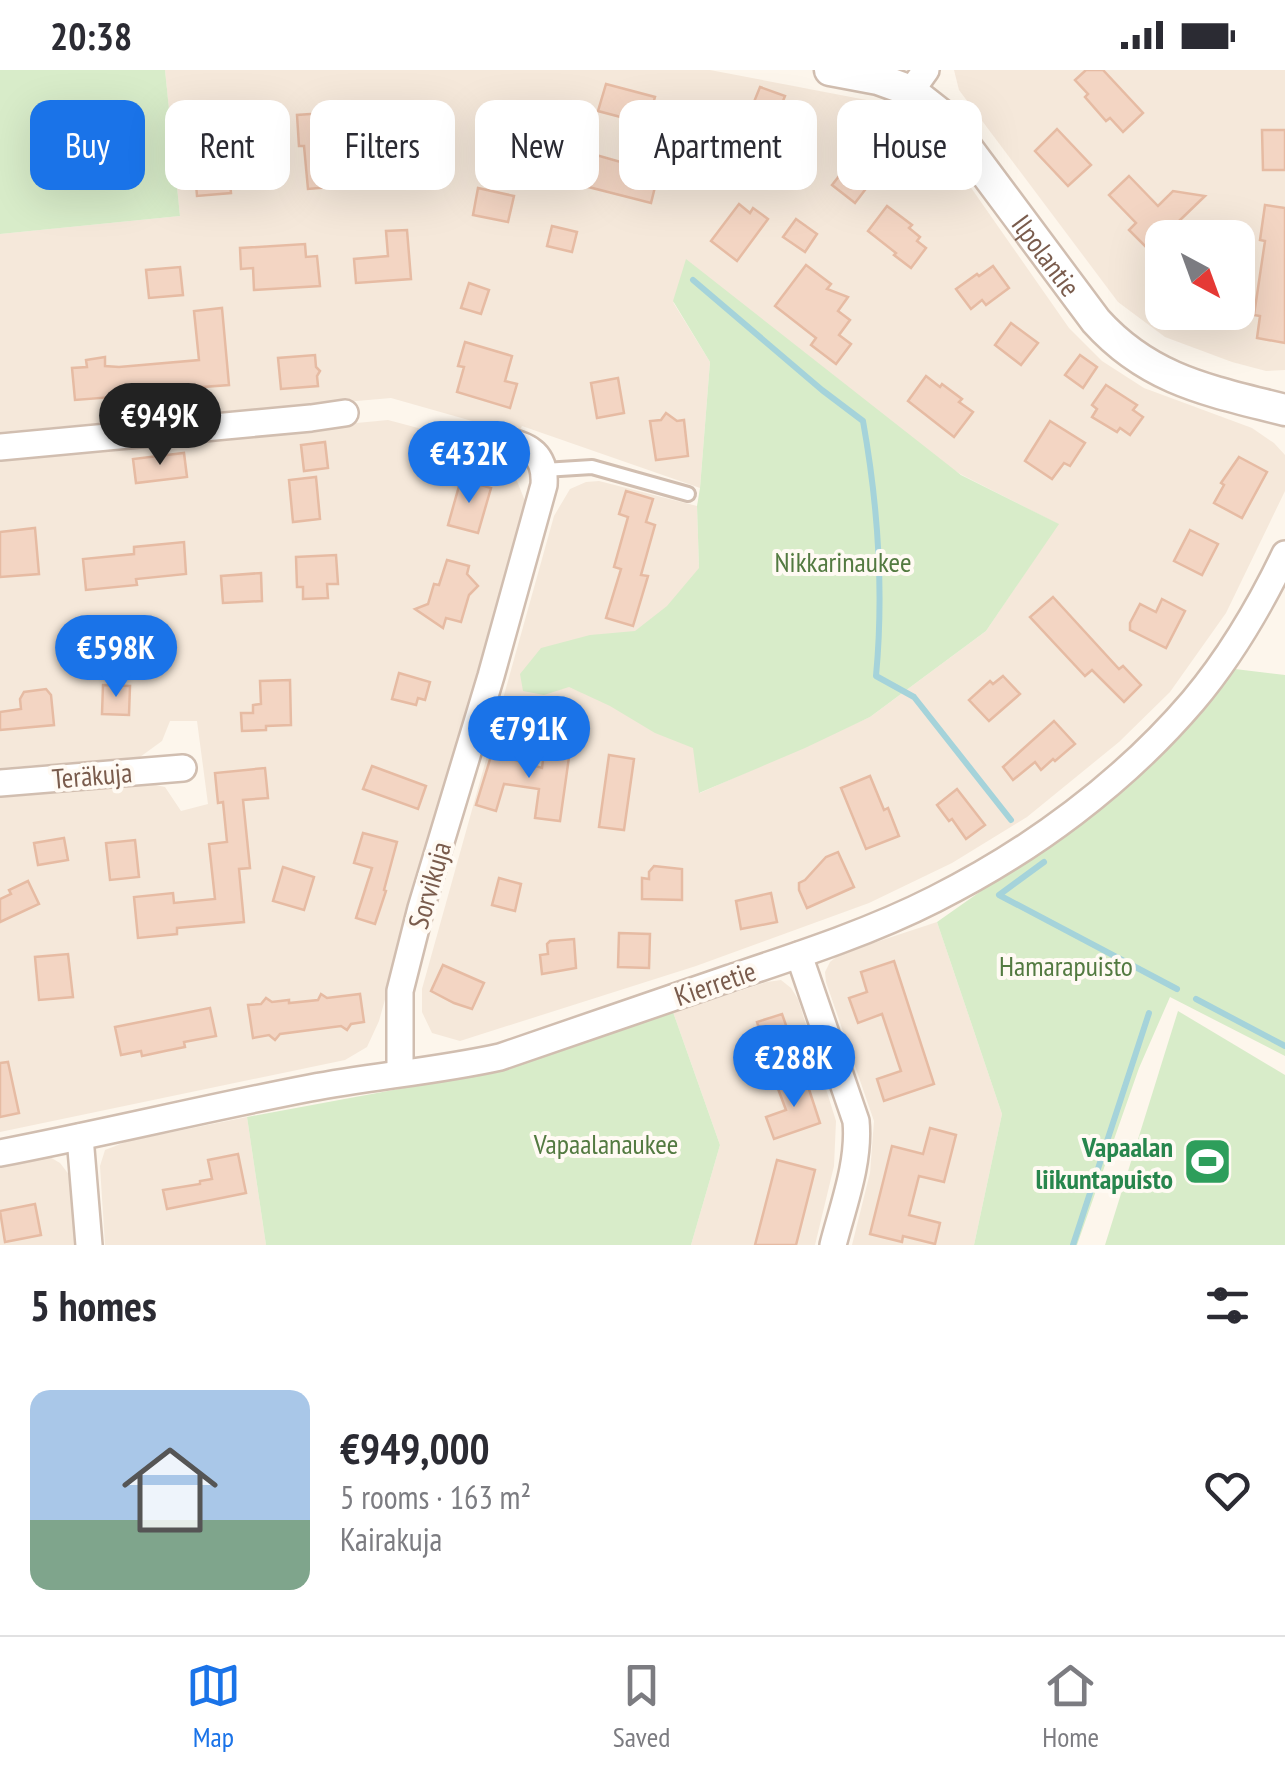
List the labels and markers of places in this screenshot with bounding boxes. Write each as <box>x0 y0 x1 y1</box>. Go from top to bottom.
pin: €949K <box>90 383 230 468</box>
pin: €432K <box>399 421 539 506</box>
pin: €598K <box>46 615 186 700</box>
pin: €791K <box>459 696 599 781</box>
pin: €288K <box>724 1025 864 1110</box>
place label: Vapaalan liikuntapuisto <box>1036 1128 1173 1197</box>
sports icon: Vapaalan liikuntapuisto <box>1182 1136 1234 1188</box>

